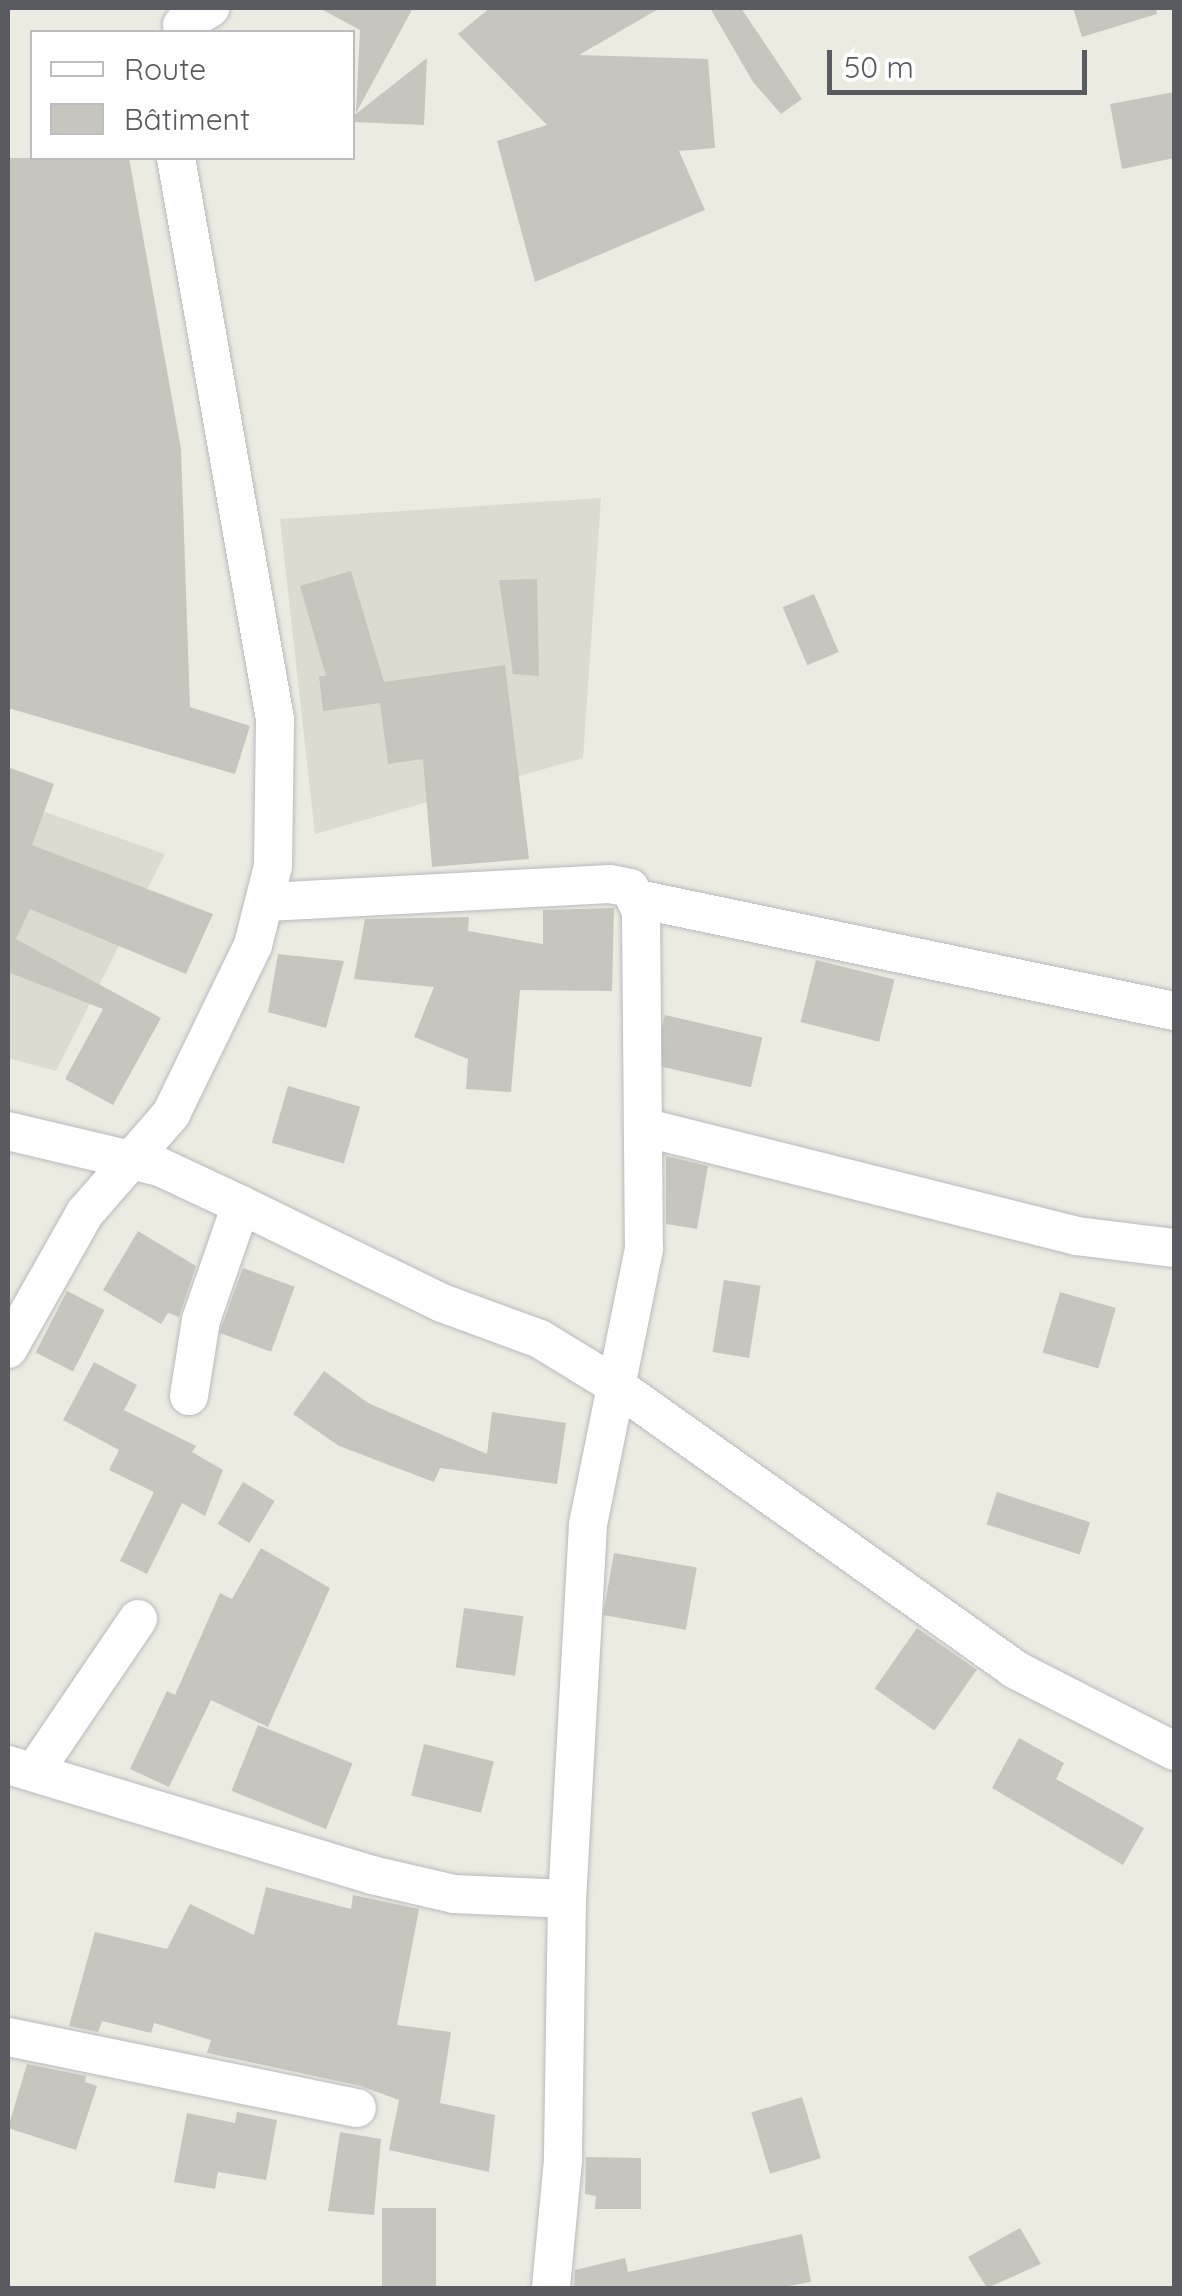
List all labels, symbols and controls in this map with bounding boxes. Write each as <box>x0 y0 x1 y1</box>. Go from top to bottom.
legend <box>30 30 355 160</box>
scale bar <box>832 30 1092 92</box>
text: 50 m <box>844 48 914 86</box>
text: Route <box>124 50 206 88</box>
text: Bâtiment <box>124 100 250 138</box>

